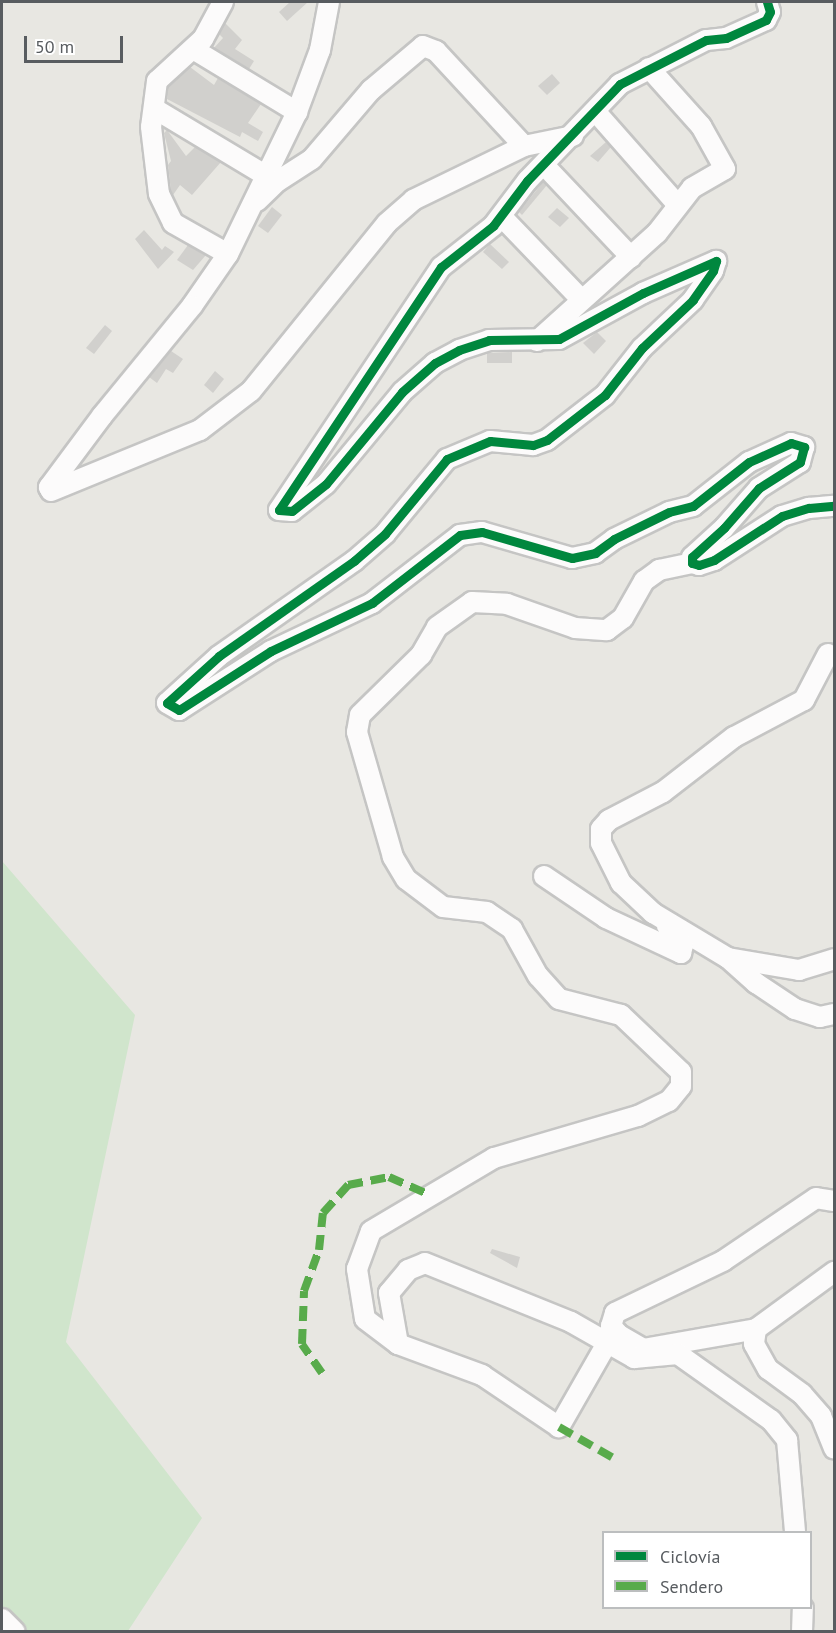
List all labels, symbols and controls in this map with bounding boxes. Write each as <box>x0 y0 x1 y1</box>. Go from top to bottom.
scale bar <box>27 24 126 62</box>
text: 50 m <box>35 35 74 58</box>
legend <box>602 1531 812 1609</box>
text: Ciclovía <box>660 1545 720 1568</box>
text: Sendero <box>660 1575 723 1598</box>

